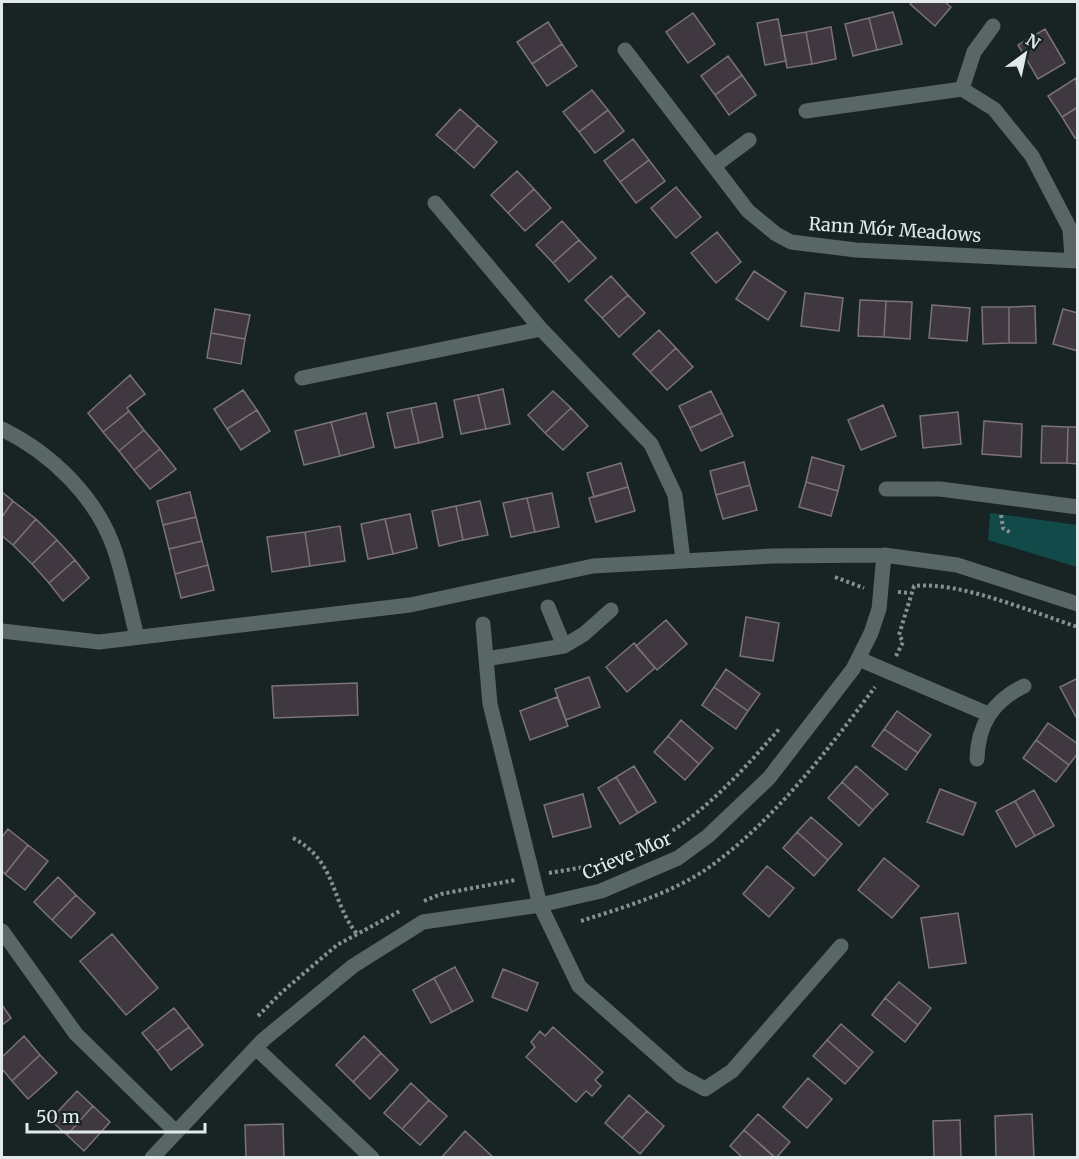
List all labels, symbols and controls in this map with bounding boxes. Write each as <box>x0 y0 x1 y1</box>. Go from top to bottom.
north arrow <box>995 24 1055 84</box>
text: N <box>1022 30 1044 53</box>
street label: Rann Mór Meadows <box>808 212 982 247</box>
street label: Crieve Mor <box>579 826 675 885</box>
scale bar <box>27 1096 206 1134</box>
text: 50 m <box>36 1105 80 1128</box>

